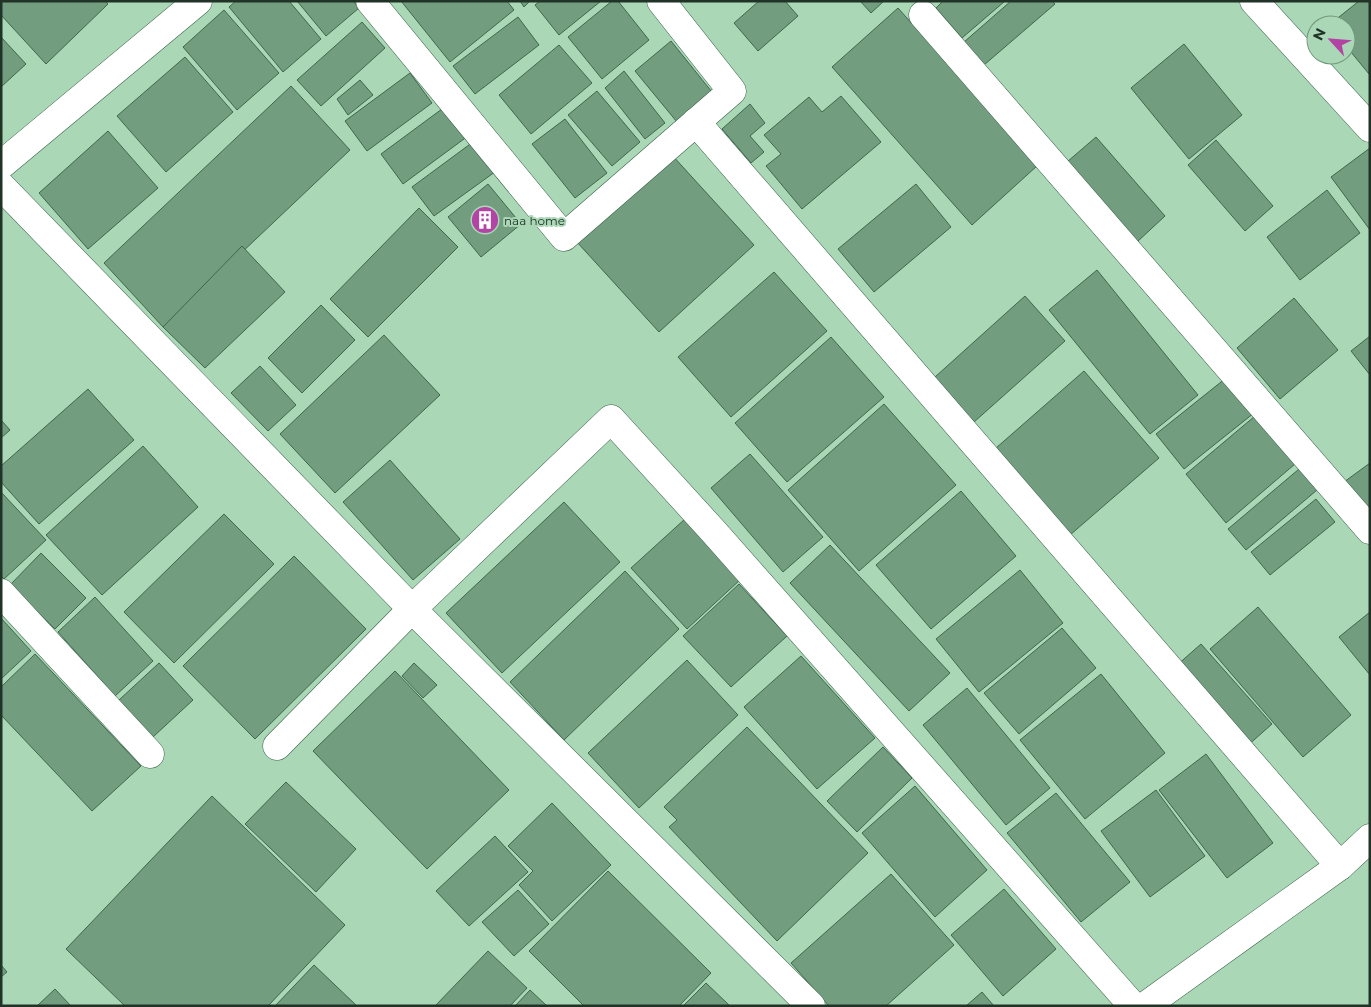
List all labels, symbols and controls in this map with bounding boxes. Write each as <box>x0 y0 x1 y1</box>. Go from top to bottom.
north arrow <box>1306 15 1356 65</box>
text: N <box>1309 25 1330 43</box>
building icon: naa home <box>470 205 500 235</box>
place label: naa home <box>504 213 565 228</box>

